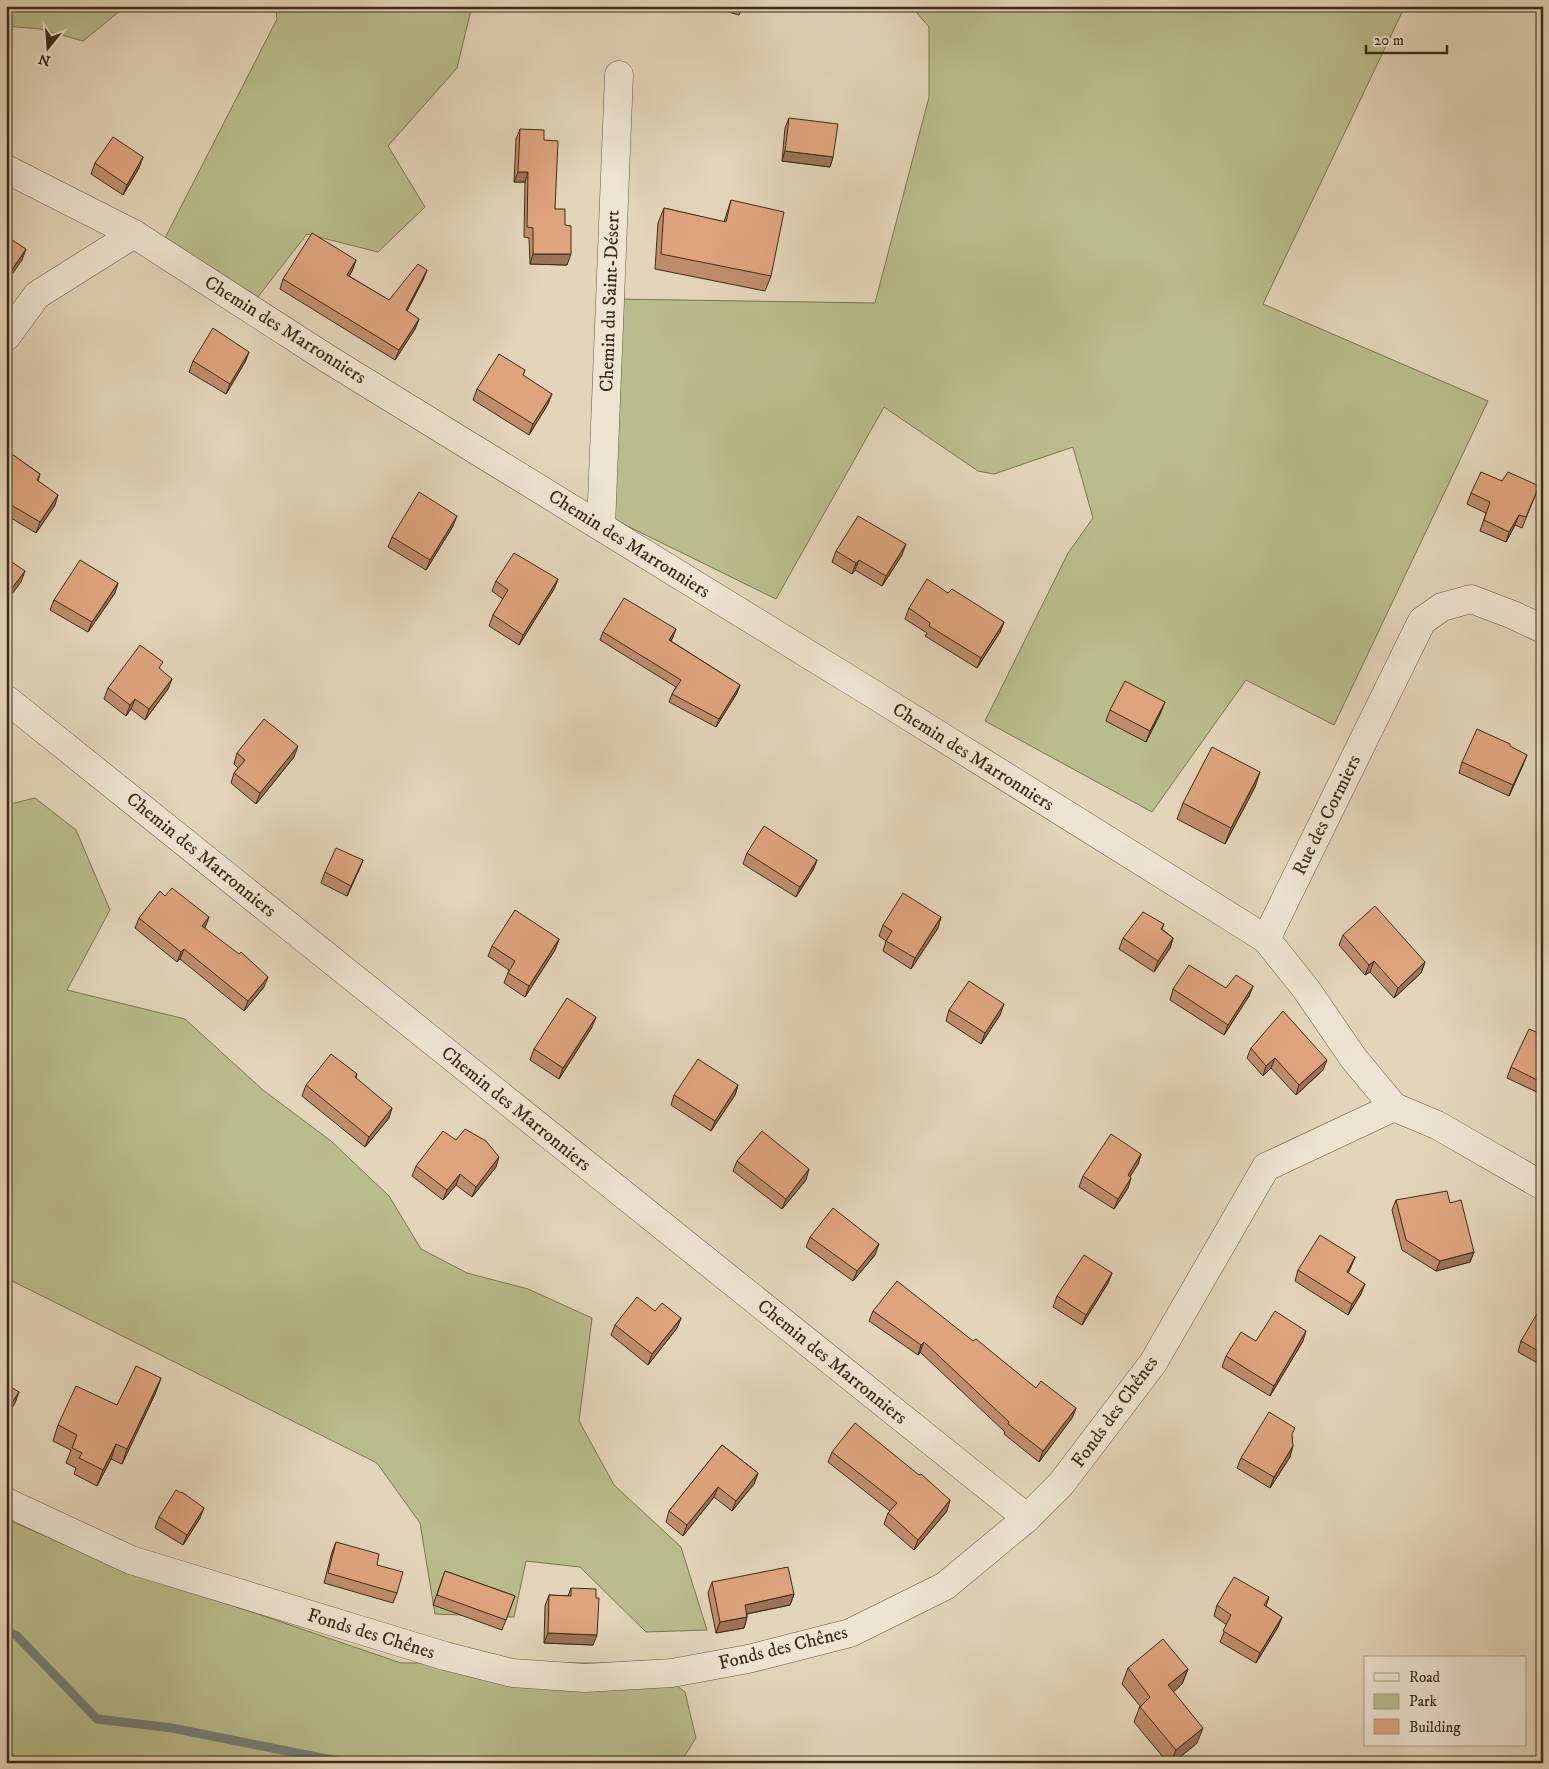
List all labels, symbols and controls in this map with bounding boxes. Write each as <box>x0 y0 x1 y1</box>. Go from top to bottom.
north arrow <box>22 22 72 72</box>
scale bar <box>1366 22 1448 54</box>
text: 20 m <box>1374 31 1404 50</box>
text: N <box>36 49 53 70</box>
street label: Chemin du Saint-Désert <box>595 210 625 392</box>
street label: Chemin des Marronniers <box>200 271 370 389</box>
street label: Chemin des Marronniers <box>544 485 714 603</box>
street label: Chemin des Marronniers <box>888 698 1058 816</box>
street label: Rue des Cormiers <box>1288 751 1366 879</box>
street label: Chemin des Marronniers <box>121 787 281 923</box>
street label: Chemin des Marronniers <box>436 1041 596 1177</box>
street label: Chemin des Marronniers <box>752 1294 912 1430</box>
street label: Fonds des Chênes <box>1067 1352 1163 1472</box>
street label: Fonds des Chênes <box>304 1604 438 1664</box>
street label: Fonds des Chênes <box>716 1621 850 1675</box>
legend <box>1364 1656 1526 1746</box>
text: Road <box>1409 1668 1441 1687</box>
text: Park <box>1409 1692 1438 1711</box>
text: Building <box>1409 1718 1461 1737</box>

